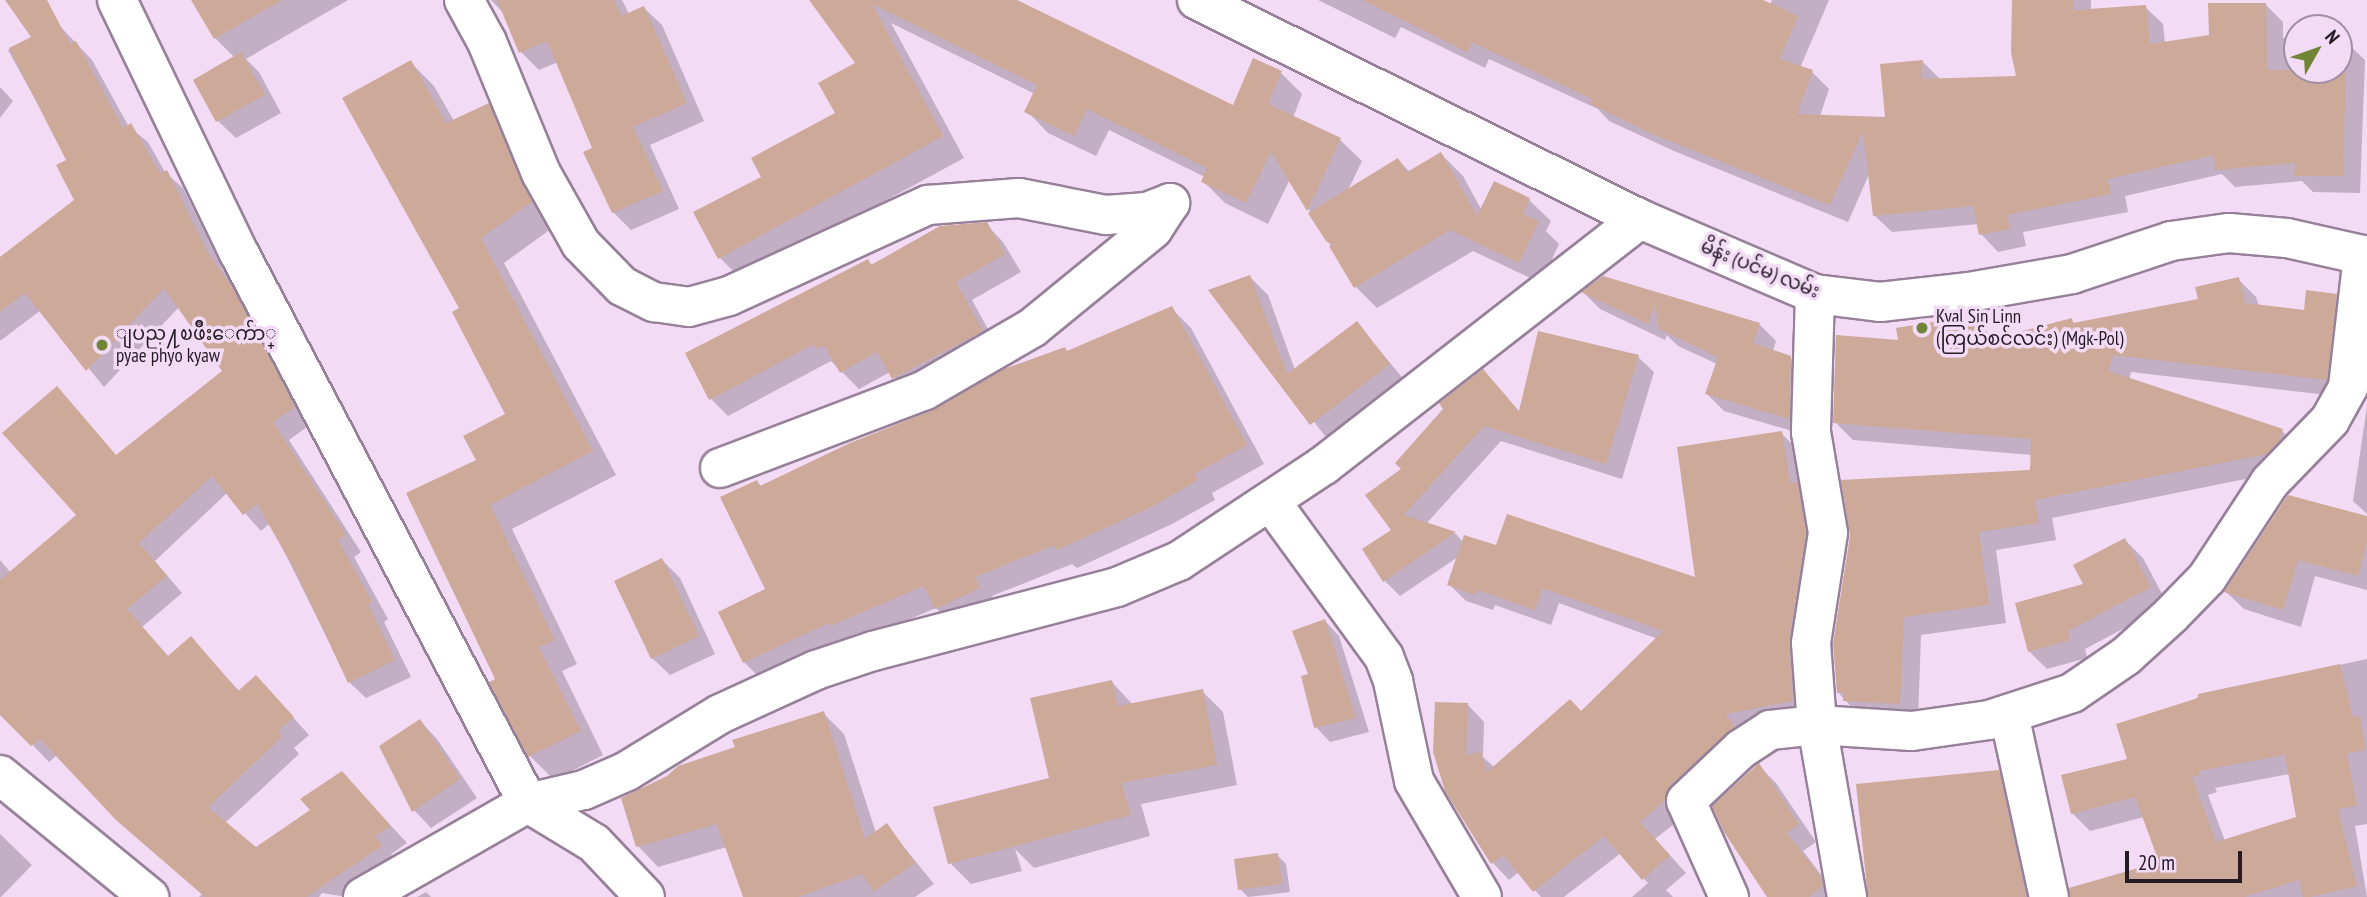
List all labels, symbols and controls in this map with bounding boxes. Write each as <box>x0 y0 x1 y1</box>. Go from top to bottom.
north arrow <box>2283 14 2353 84</box>
text: N <box>2320 25 2345 48</box>
street label: မိန်း (ပင်မ) လမ်း <box>1697 235 1823 303</box>
place label: Kyal Sin Linn (ကြယ်စင်လင်း) (Mgk-Pol) <box>1936 306 2123 350</box>
marker: Kyal Sin Linn (ကြယ်စင်လင်း) (Mgk-Pol) <box>1914 320 1930 336</box>
place label: ျပည္႔ၿဖိဳးေက်ာ္ pyae phyo kyaw <box>116 323 277 367</box>
marker: ျပည္႔ၿဖိဳးေက်ာ္ pyae phyo kyaw <box>94 337 110 353</box>
scale bar <box>2129 838 2246 882</box>
text: 20 m <box>2138 849 2175 876</box>

